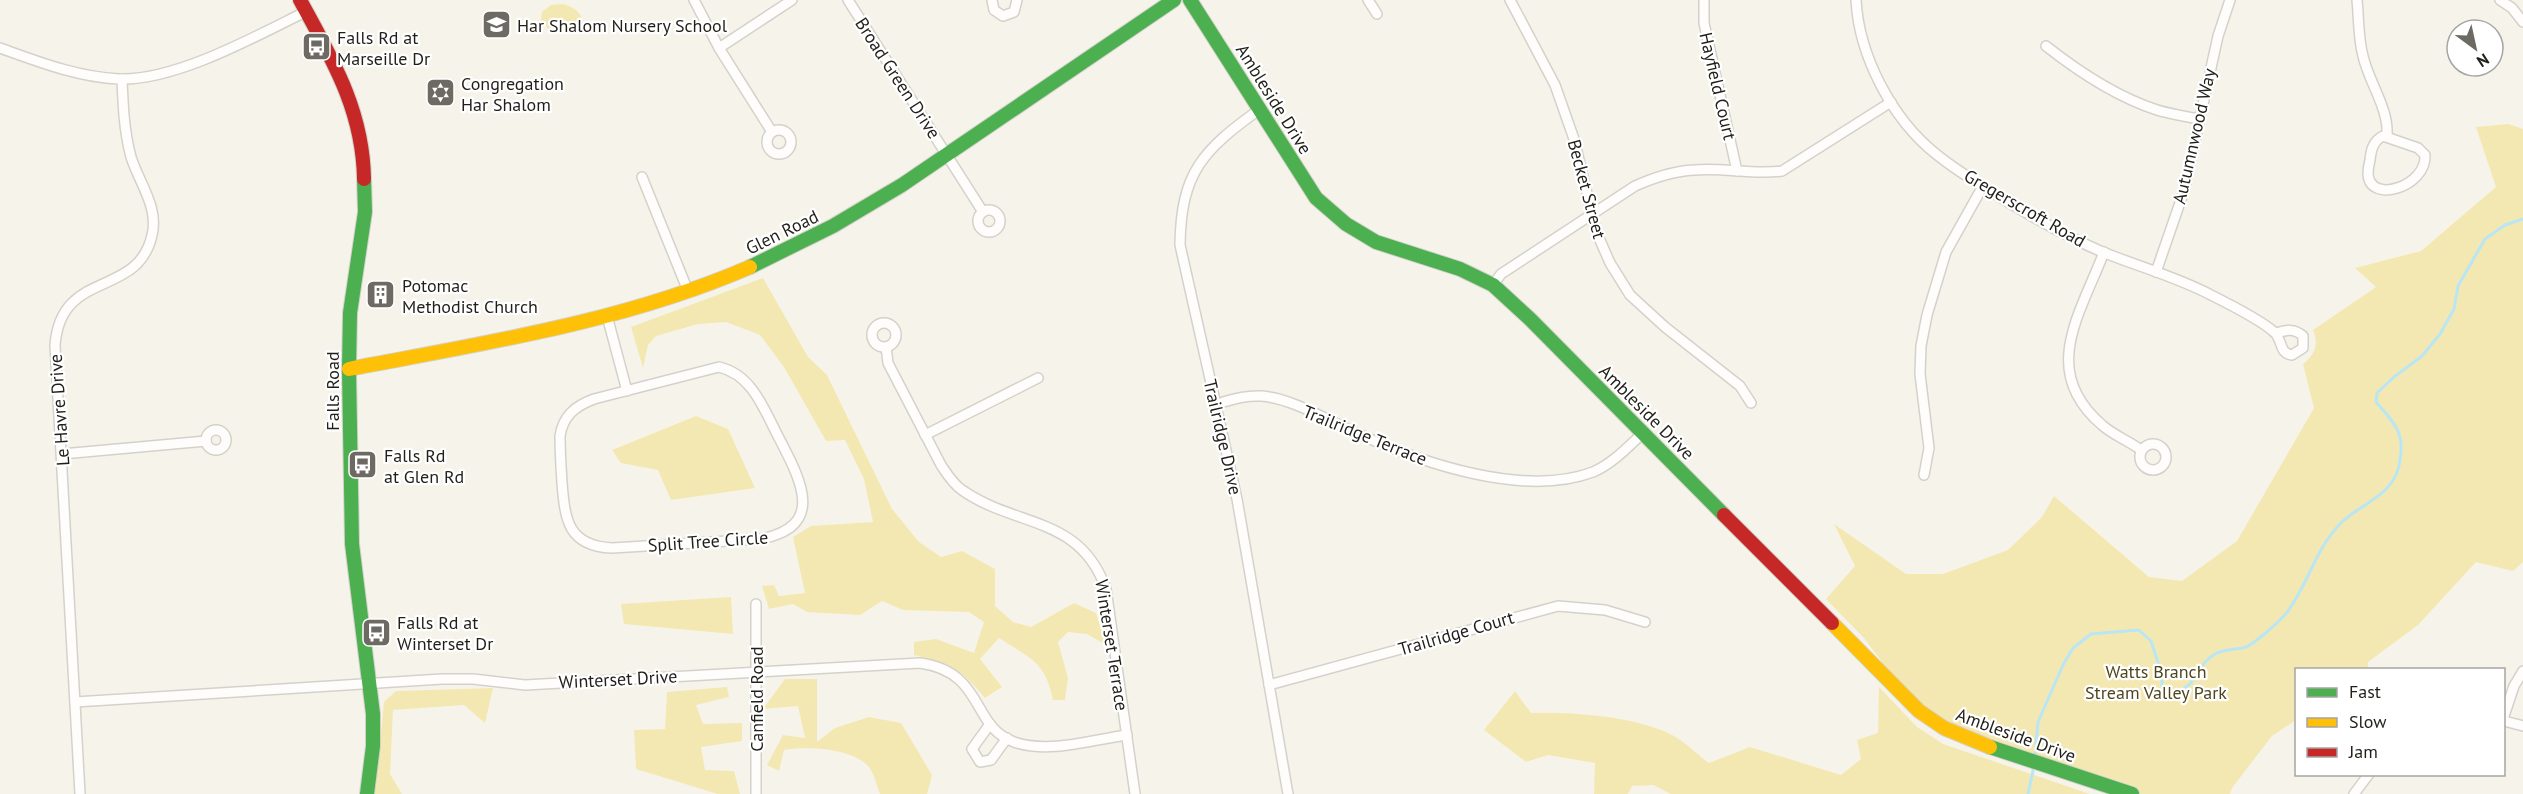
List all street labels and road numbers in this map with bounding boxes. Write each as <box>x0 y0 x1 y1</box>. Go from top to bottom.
street label: Broad Green Drive <box>850 13 946 143</box>
street label: Hayfield Court <box>1694 30 1742 142</box>
street label: Ambleside Drive <box>1231 40 1317 158</box>
street label: Autumnwood Way <box>2167 65 2221 206</box>
street label: Becket Street <box>1563 137 1611 241</box>
street label: Gregerscroft Road <box>1960 164 2090 252</box>
street label: Glen Road <box>742 205 822 259</box>
street label: Falls Road <box>321 351 344 431</box>
street label: Le Havre Drive <box>44 353 74 467</box>
street label: Ambleside Drive <box>1594 359 1700 465</box>
street label: Trailridge Drive <box>1199 377 1247 497</box>
street label: Trailridge Terrace <box>1300 400 1430 470</box>
street label: Split Tree Circle <box>647 525 769 557</box>
street label: Winterset Terrace <box>1090 578 1134 712</box>
street label: Trailridge Court <box>1396 606 1516 660</box>
street label: Canfield Road <box>745 646 768 752</box>
street label: Winterset Drive <box>558 664 678 694</box>
street label: Ambleside Drive <box>1953 703 2079 767</box>

